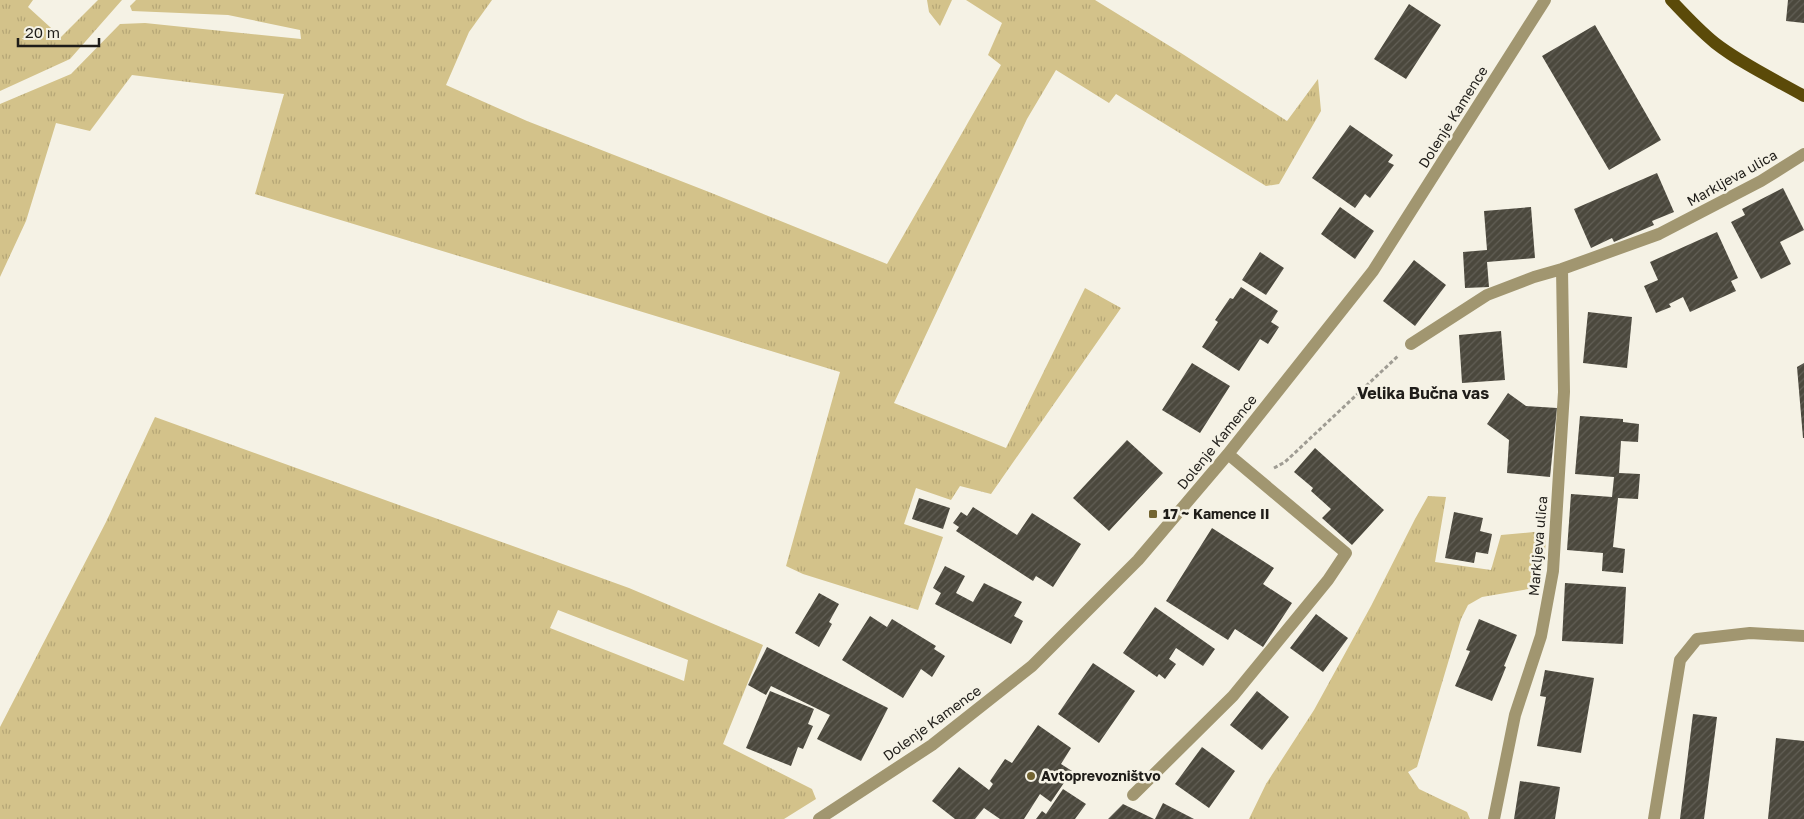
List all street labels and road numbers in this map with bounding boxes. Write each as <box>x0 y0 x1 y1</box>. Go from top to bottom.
street label: Dolenje Kamence <box>1414 63 1491 171</box>
street label: Markljeva ulica <box>1684 146 1780 209</box>
street label: Dolenje Kamence <box>1173 391 1260 492</box>
street label: Markljeva ulica <box>1525 495 1550 597</box>
street label: Dolenje Kamence <box>879 681 984 764</box>

